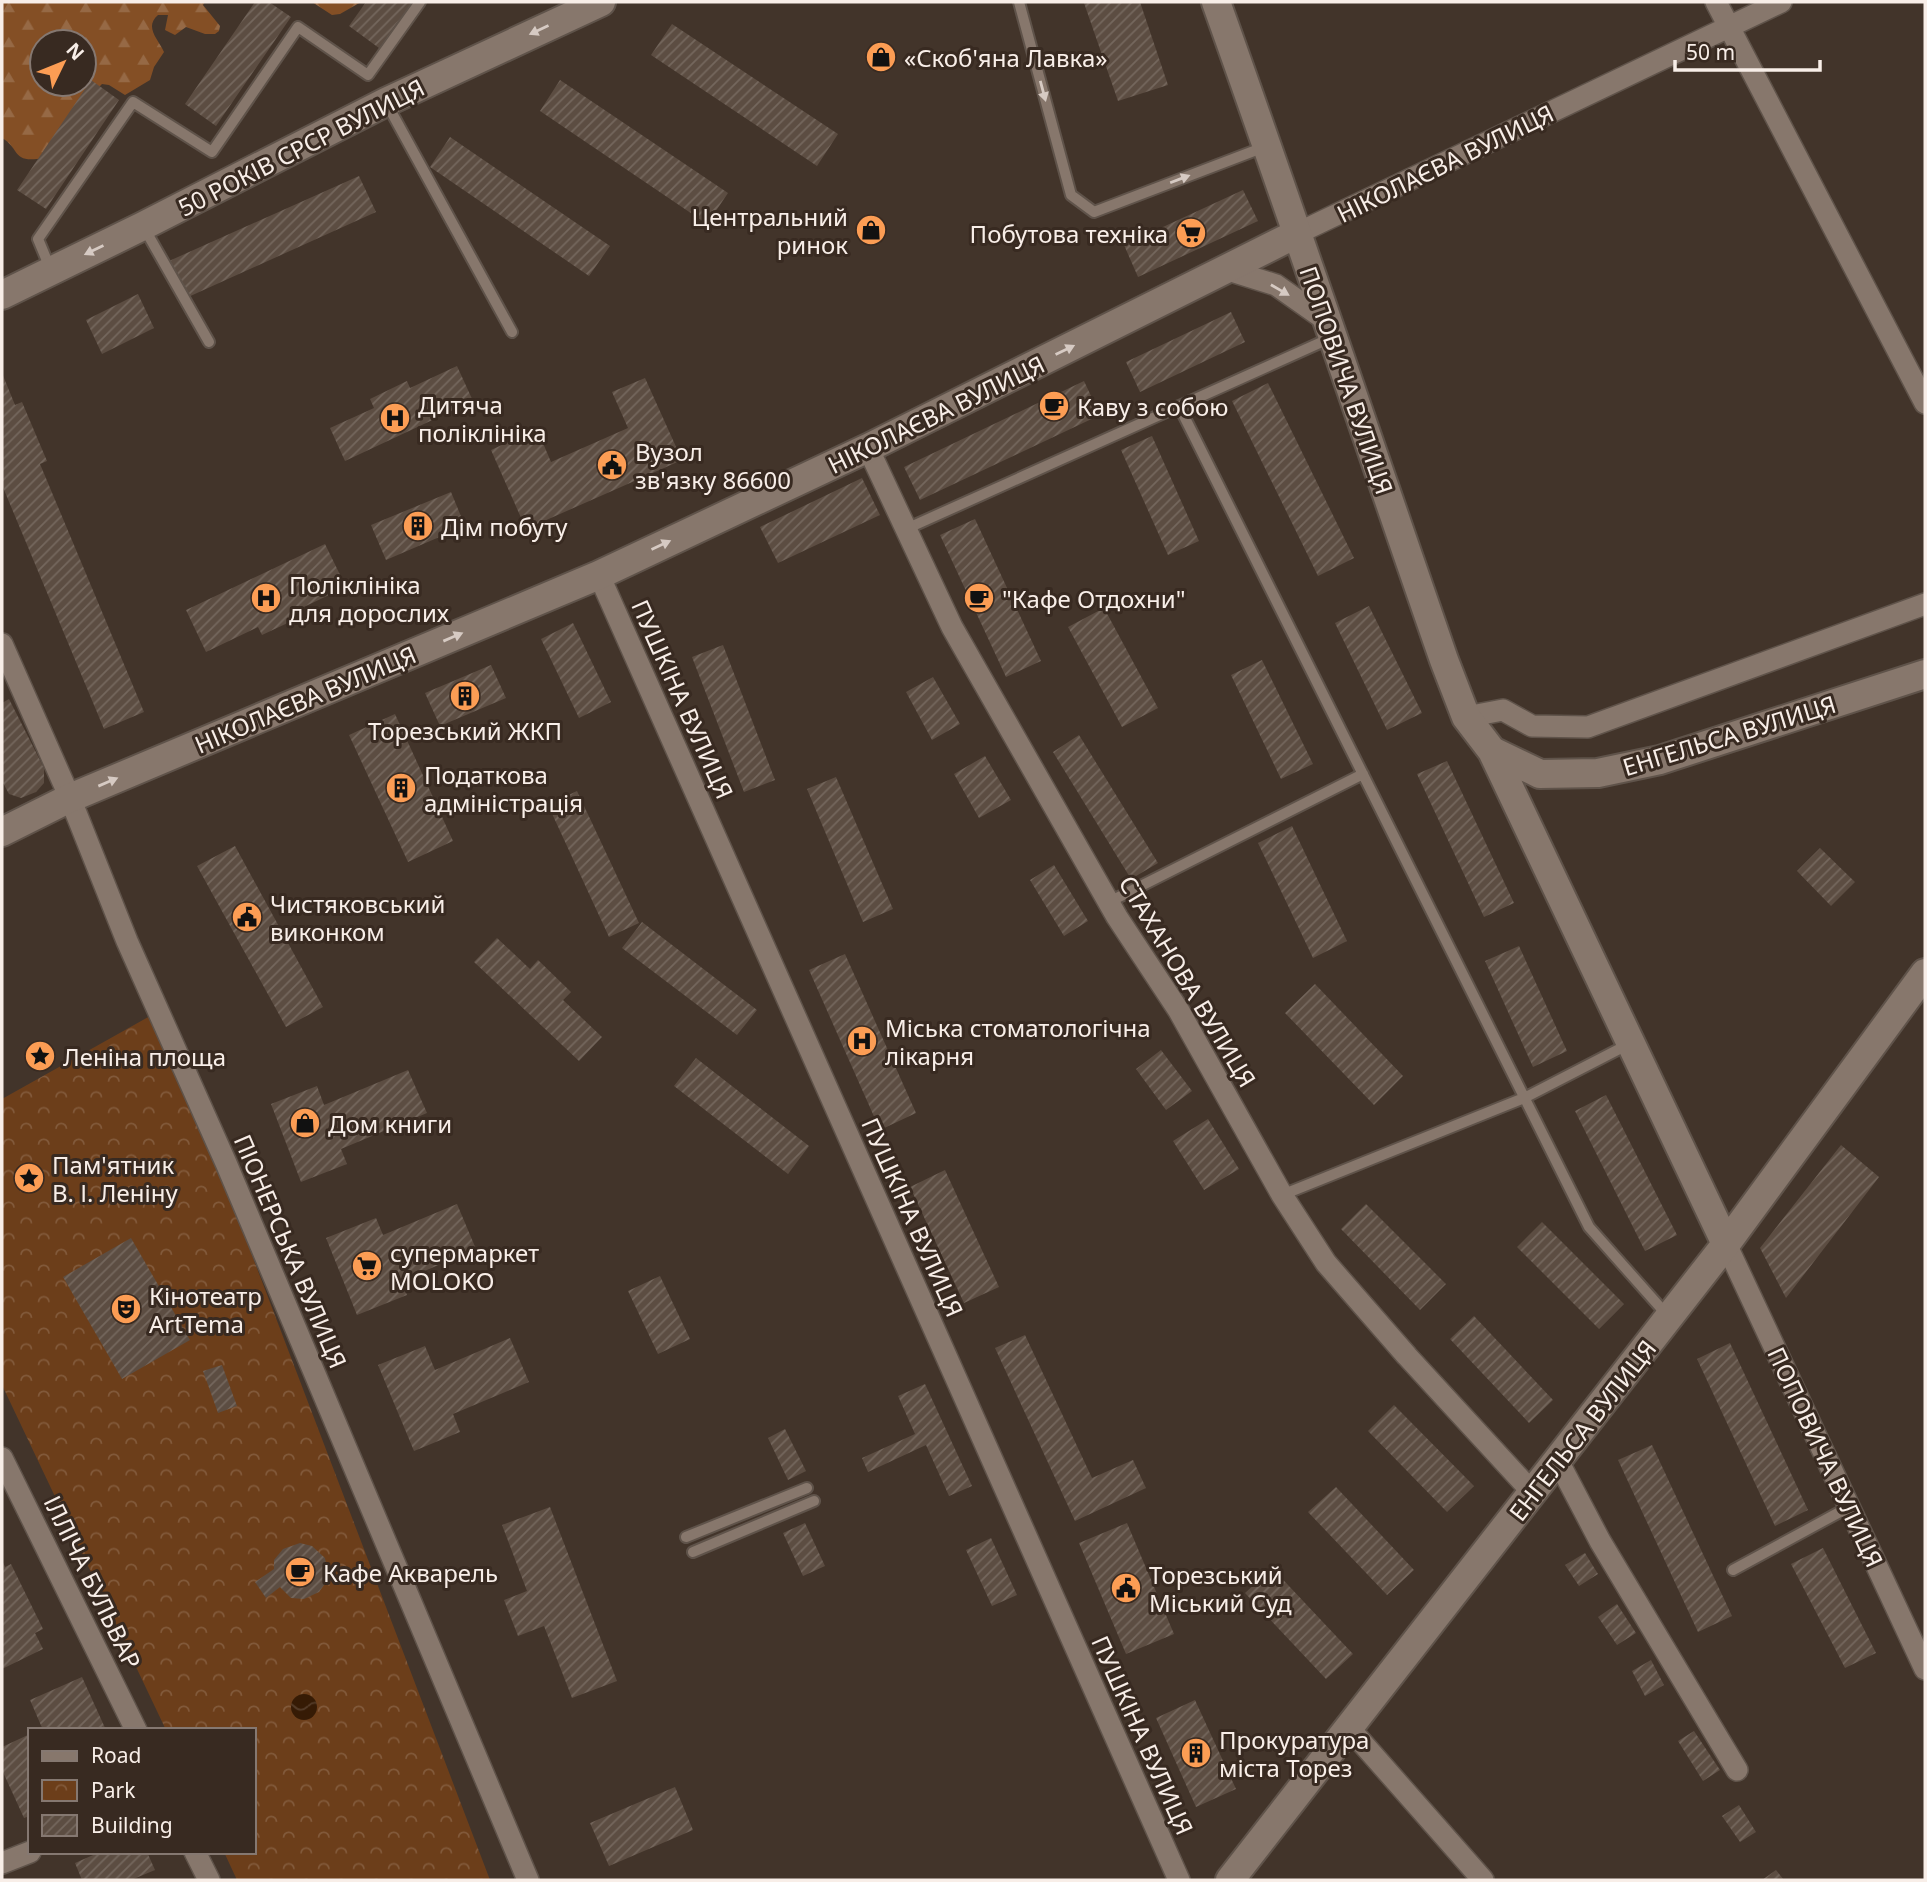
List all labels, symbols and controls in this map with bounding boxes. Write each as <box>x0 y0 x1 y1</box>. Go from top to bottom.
one-way arrow <box>529 25 549 36</box>
north arrow <box>28 28 98 98</box>
scale bar <box>1675 28 1820 72</box>
text: N <box>61 37 90 66</box>
text: 50 m <box>1686 38 1735 66</box>
shop icon: «Скоб'яна Лавка» <box>864 40 898 74</box>
place label: «Скоб'яна Лавка» <box>904 41 1107 74</box>
street label: 50 РОКІВ СРСР ВУЛИЦЯ <box>172 70 430 224</box>
one-way arrow <box>1038 80 1049 102</box>
street label: НІКОЛАЄВА ВУЛИЦЯ <box>1331 96 1559 230</box>
one-way arrow <box>1169 174 1190 185</box>
place label: Центральний ринок <box>691 200 848 261</box>
shop icon: Центральний ринок <box>854 213 888 247</box>
supermarket icon: Побутова техніка <box>1174 216 1208 250</box>
place label: Побутова техніка <box>970 217 1168 250</box>
one-way arrow <box>84 245 104 256</box>
street label: ПОПОВИЧА ВУЛИЦЯ <box>1292 261 1402 499</box>
one-way arrow <box>1271 283 1290 296</box>
one-way arrow <box>1055 345 1075 356</box>
street label: НІКОЛАЄВА ВУЛИЦЯ <box>822 347 1050 481</box>
place label: Дитяча поліклініка <box>418 388 547 449</box>
cafe icon: Каву з собою <box>1037 389 1071 423</box>
place label: Каву з собою <box>1077 390 1228 423</box>
hospital icon: Дитяча поліклініка <box>378 401 412 435</box>
place label: Вузол зв'язку 86600 <box>635 435 791 496</box>
public building icon: Вузол зв'язку 86600 <box>595 448 629 482</box>
building icon: Дім побуту <box>401 509 435 543</box>
place label: Дім побуту <box>441 510 568 543</box>
one-way arrow <box>651 540 672 551</box>
place label: Поліклініка для дорослих <box>289 568 450 629</box>
hospital icon: Поліклініка для дорослих <box>249 581 283 615</box>
cafe icon: "Кафе Отдохни" <box>962 581 996 615</box>
place label: "Кафе Отдохни" <box>1002 582 1186 615</box>
street label: ПУШКІНА ВУЛИЦЯ <box>624 594 742 804</box>
one-way arrow <box>443 631 464 642</box>
street label: НІКОЛАЄВА ВУЛИЦЯ <box>189 637 421 761</box>
building icon: Торезський ЖКП <box>448 679 482 713</box>
street label: ЕНГЕЛЬСА ВУЛИЦЯ <box>1618 687 1840 783</box>
place label: Торезський ЖКП <box>368 714 562 747</box>
place label: Податкова адміністрація <box>424 758 583 819</box>
building icon: Податкова адміністрація <box>384 771 418 805</box>
one-way arrow <box>98 776 118 788</box>
street label: СТАХАНОВА ВУЛИЦЯ <box>1112 869 1264 1093</box>
place label: Чистяковський виконком <box>270 887 445 948</box>
public building icon: Чистяковський виконком <box>230 900 264 934</box>
place label: Міська стоматологічна лікарня <box>885 1011 1151 1072</box>
hospital icon: Міська стоматологічна лікарня <box>845 1024 879 1058</box>
place icon: Леніна площа <box>23 1039 57 1073</box>
place label: Леніна площа <box>63 1040 226 1073</box>
shop icon: Дом книги <box>288 1106 322 1140</box>
place label: Дом книги <box>328 1107 452 1140</box>
street label: ПУШКІНА ВУЛИЦЯ <box>854 1112 972 1322</box>
street label: ПІОНЕРСЬКА ВУЛИЦЯ <box>227 1129 355 1373</box>
place label: Пам'ятник В. І. Леніну <box>52 1148 178 1209</box>
place icon: Пам'ятник В. І. Леніну <box>12 1161 46 1195</box>
place label: супермаркет MOLOKO <box>390 1236 539 1297</box>
supermarket icon: супермаркет MOLOKO <box>350 1249 384 1283</box>
place label: Кінотеатр ArtTema <box>149 1279 262 1340</box>
theatre icon: Кінотеатр ArtTema <box>109 1292 143 1326</box>
street label: ЕНГЕЛЬСА ВУЛИЦЯ <box>1501 1333 1663 1527</box>
street label: ПОПОВИЧА ВУЛИЦЯ <box>1760 1342 1892 1572</box>
street label: ІЛЛІЧА БУЛЬВАР <box>37 1490 149 1674</box>
cafe icon: Кафе Акварель <box>283 1555 317 1589</box>
place label: Кафе Акварель <box>323 1556 498 1589</box>
place label: Торезський Міський Суд <box>1149 1558 1292 1619</box>
public building icon: Торезський Міський Суд <box>1109 1571 1143 1605</box>
street label: ПУШКІНА ВУЛИЦЯ <box>1084 1630 1202 1840</box>
place label: Прокуратура міста Торез <box>1219 1723 1369 1784</box>
legend <box>28 1728 256 1854</box>
building icon: Прокуратура міста Торез <box>1179 1736 1213 1770</box>
text: Road <box>91 1741 141 1769</box>
text: Park <box>91 1776 136 1804</box>
text: Building <box>91 1811 173 1839</box>

